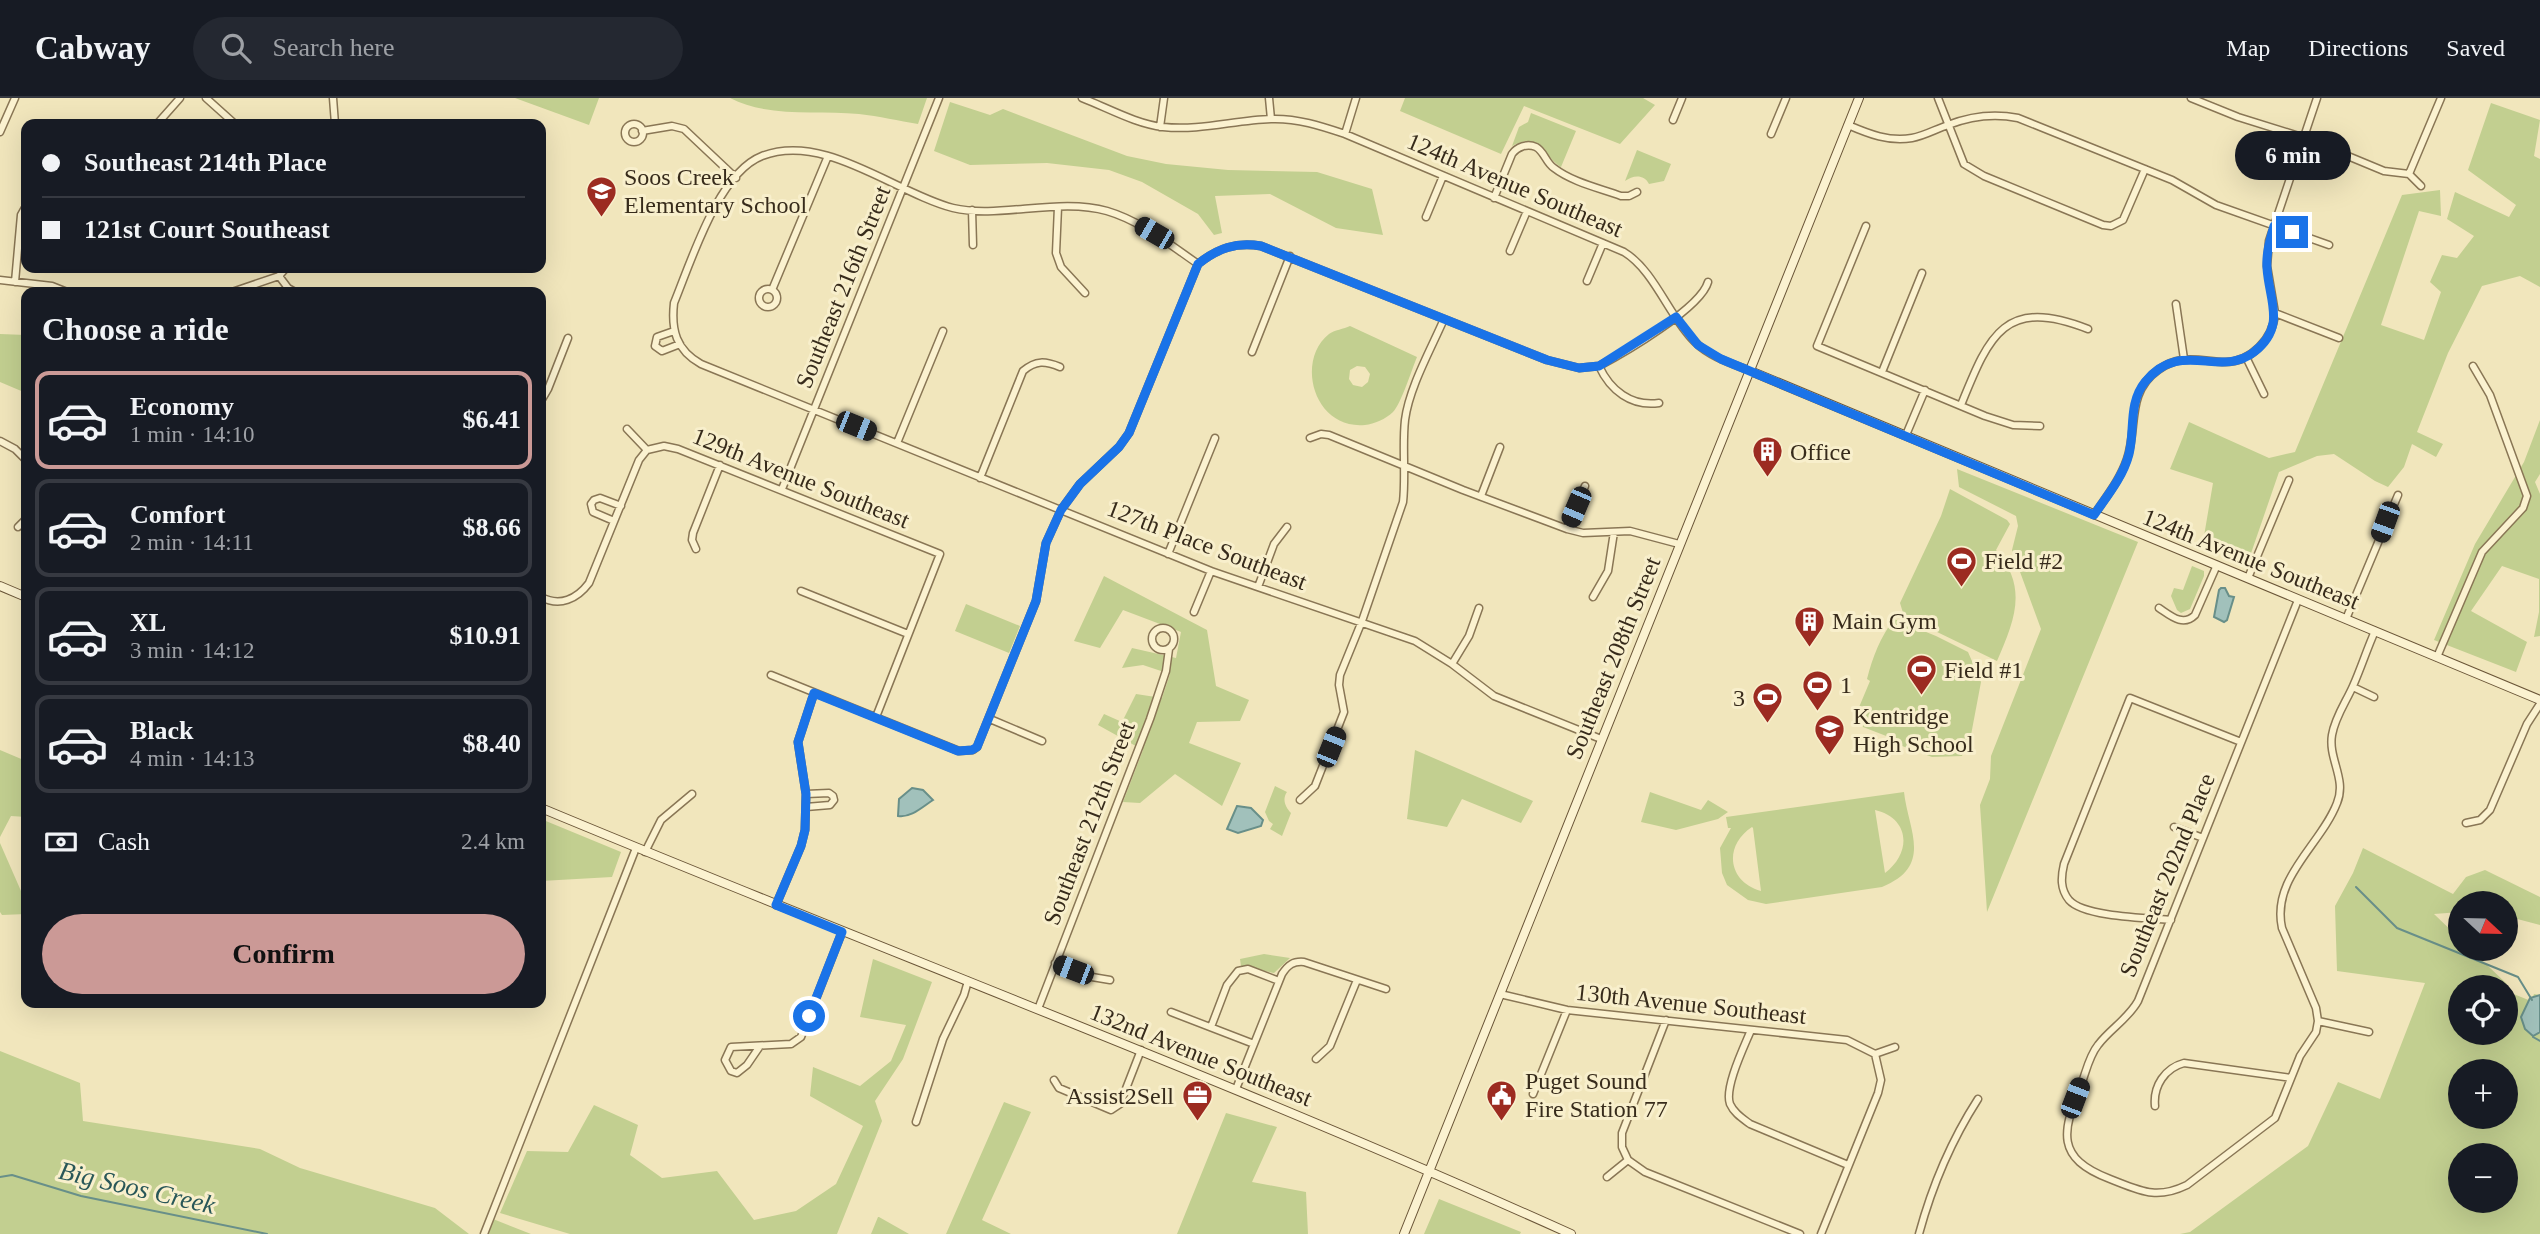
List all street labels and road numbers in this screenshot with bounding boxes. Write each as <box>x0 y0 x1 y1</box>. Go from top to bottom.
street label: 124th Avenue Southeast <box>1403 128 1627 242</box>
street label: Southeast 216th Street <box>790 182 896 392</box>
street label: 129th Avenue Southeast <box>689 423 914 534</box>
street label: 127th Place Southeast <box>1103 495 1311 595</box>
street label: 124th Avenue Southeast <box>2139 504 2364 615</box>
street label: Southeast 208th Street <box>1560 553 1666 763</box>
street label: Southeast 212th Street <box>1038 717 1140 928</box>
street label: Southeast 202nd Place <box>2114 769 2220 981</box>
street label: 130th Avenue Southeast <box>1575 979 1808 1029</box>
street label: 132nd Avenue Southeast <box>1086 999 1316 1112</box>

